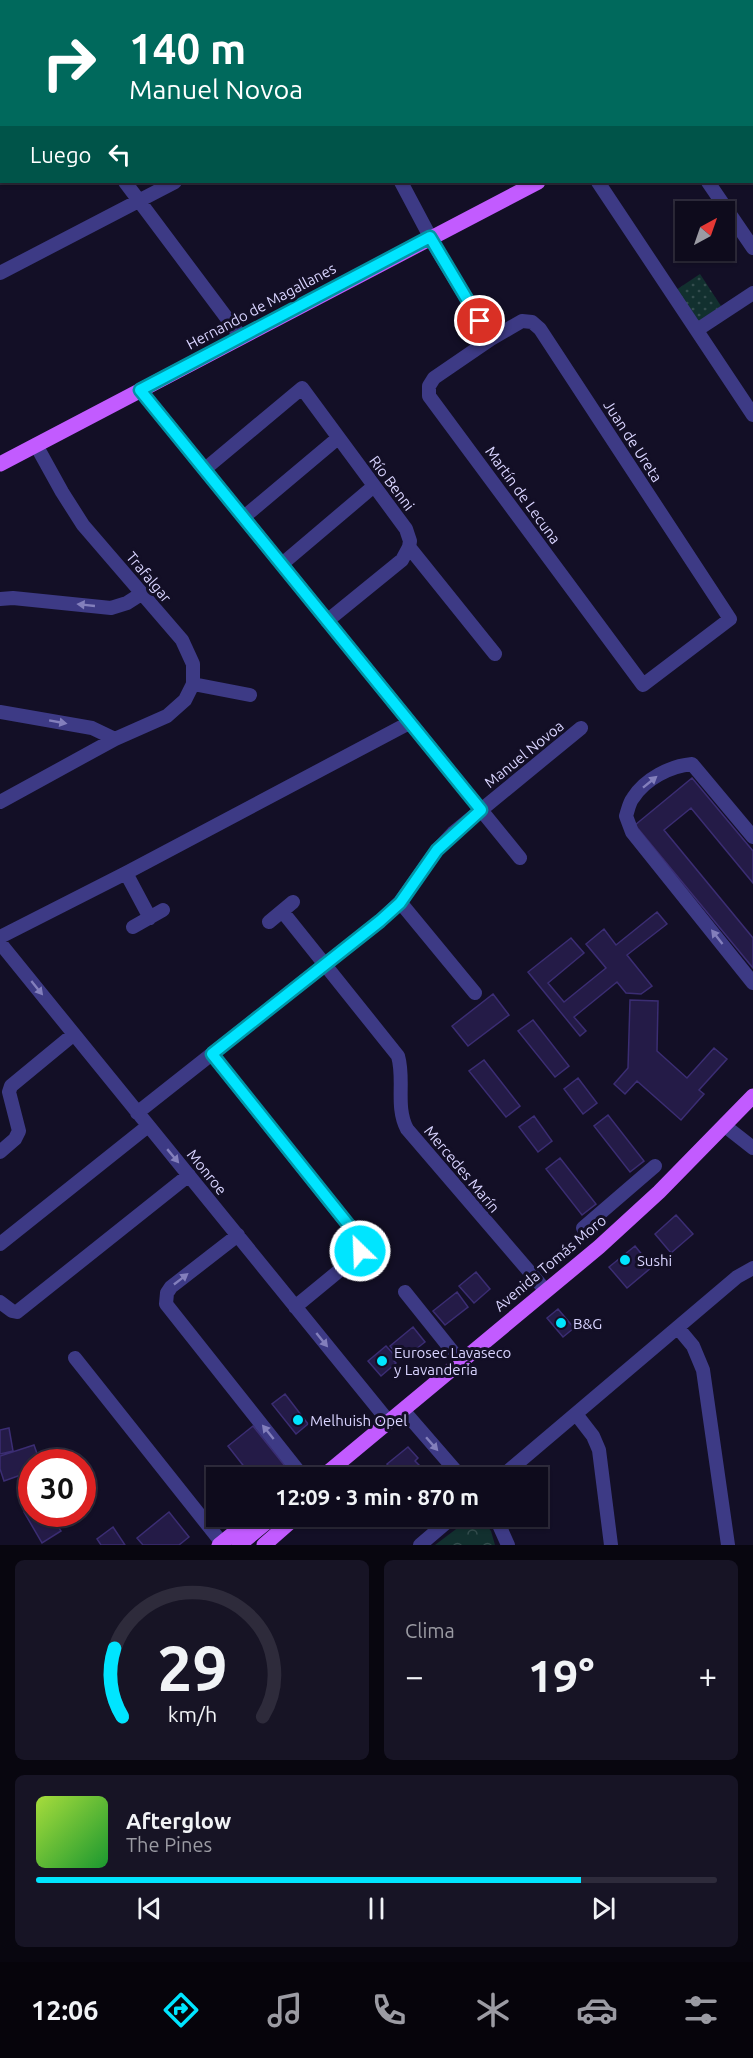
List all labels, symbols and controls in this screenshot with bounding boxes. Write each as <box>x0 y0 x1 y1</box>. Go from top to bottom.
icon: right <box>30 24 108 102</box>
text: 140 m <box>129 25 246 72</box>
text: Manuel Novoa <box>129 74 303 104</box>
icon: left <box>103 138 136 171</box>
text: Luego <box>30 142 91 167</box>
north arrow <box>675 201 735 261</box>
map controls <box>675 201 735 261</box>
street label: Hernando de Magallanes <box>183 259 339 353</box>
pin <box>454 295 505 346</box>
icon: arrive <box>463 304 496 337</box>
street label: Juan de Ureta <box>600 397 666 485</box>
street label: Martín de Lecuna <box>482 443 564 547</box>
street label: Río Benni <box>366 452 418 514</box>
street label: Trafalgar <box>123 548 175 606</box>
one-way arrow <box>77 600 96 610</box>
street label: Manuel Novoa <box>481 717 567 791</box>
one-way arrow <box>48 718 67 727</box>
one-way arrow <box>642 776 657 789</box>
one-way arrow <box>710 929 723 945</box>
one-way arrow <box>30 980 43 996</box>
street label: Mercedes Marín <box>421 1122 503 1216</box>
street label: Monroe <box>184 1146 230 1198</box>
one-way arrow <box>166 1148 179 1163</box>
street label: Avenida Tomás Moro <box>491 1211 609 1315</box>
position arrow <box>328 1219 392 1283</box>
place label: Sushi <box>637 1252 672 1269</box>
marker: Sushi <box>618 1253 632 1267</box>
one-way arrow <box>174 1274 189 1286</box>
place label: B&G <box>573 1315 602 1332</box>
marker: B&G <box>554 1316 568 1330</box>
one-way arrow <box>315 1332 328 1348</box>
place label: Eurosec Lavaseco y Lavanderia <box>394 1344 511 1378</box>
marker: Eurosec Lavaseco y Lavanderia <box>375 1354 389 1368</box>
place label: Melhuish Opel <box>310 1412 407 1429</box>
marker: Melhuish Opel <box>291 1413 305 1427</box>
one-way arrow <box>261 1424 274 1440</box>
one-way arrow <box>426 1436 439 1452</box>
speed limit sign: 30 <box>18 1449 96 1527</box>
text: 12:09 · 3 min · 870 m <box>275 1484 479 1509</box>
text: Clima <box>405 1619 455 1642</box>
text: 29 <box>157 1633 227 1703</box>
text: 19° <box>528 1650 594 1701</box>
text: − <box>405 1657 424 1694</box>
text: + <box>698 1657 717 1694</box>
text: km/h <box>167 1702 217 1726</box>
text: Afterglow <box>126 1808 231 1833</box>
text: The Pines <box>126 1833 212 1856</box>
icon: previous <box>133 1892 166 1925</box>
icon: pause <box>360 1892 393 1925</box>
icon: next <box>587 1892 620 1925</box>
icon: directions <box>160 1989 202 2031</box>
icon: music <box>264 1989 306 2031</box>
icon: phone <box>368 1989 410 2031</box>
icon: climate <box>472 1989 514 2031</box>
icon: car <box>576 1989 618 2031</box>
icon: filters <box>680 1989 722 2031</box>
text: 12:06 <box>31 1995 99 2025</box>

